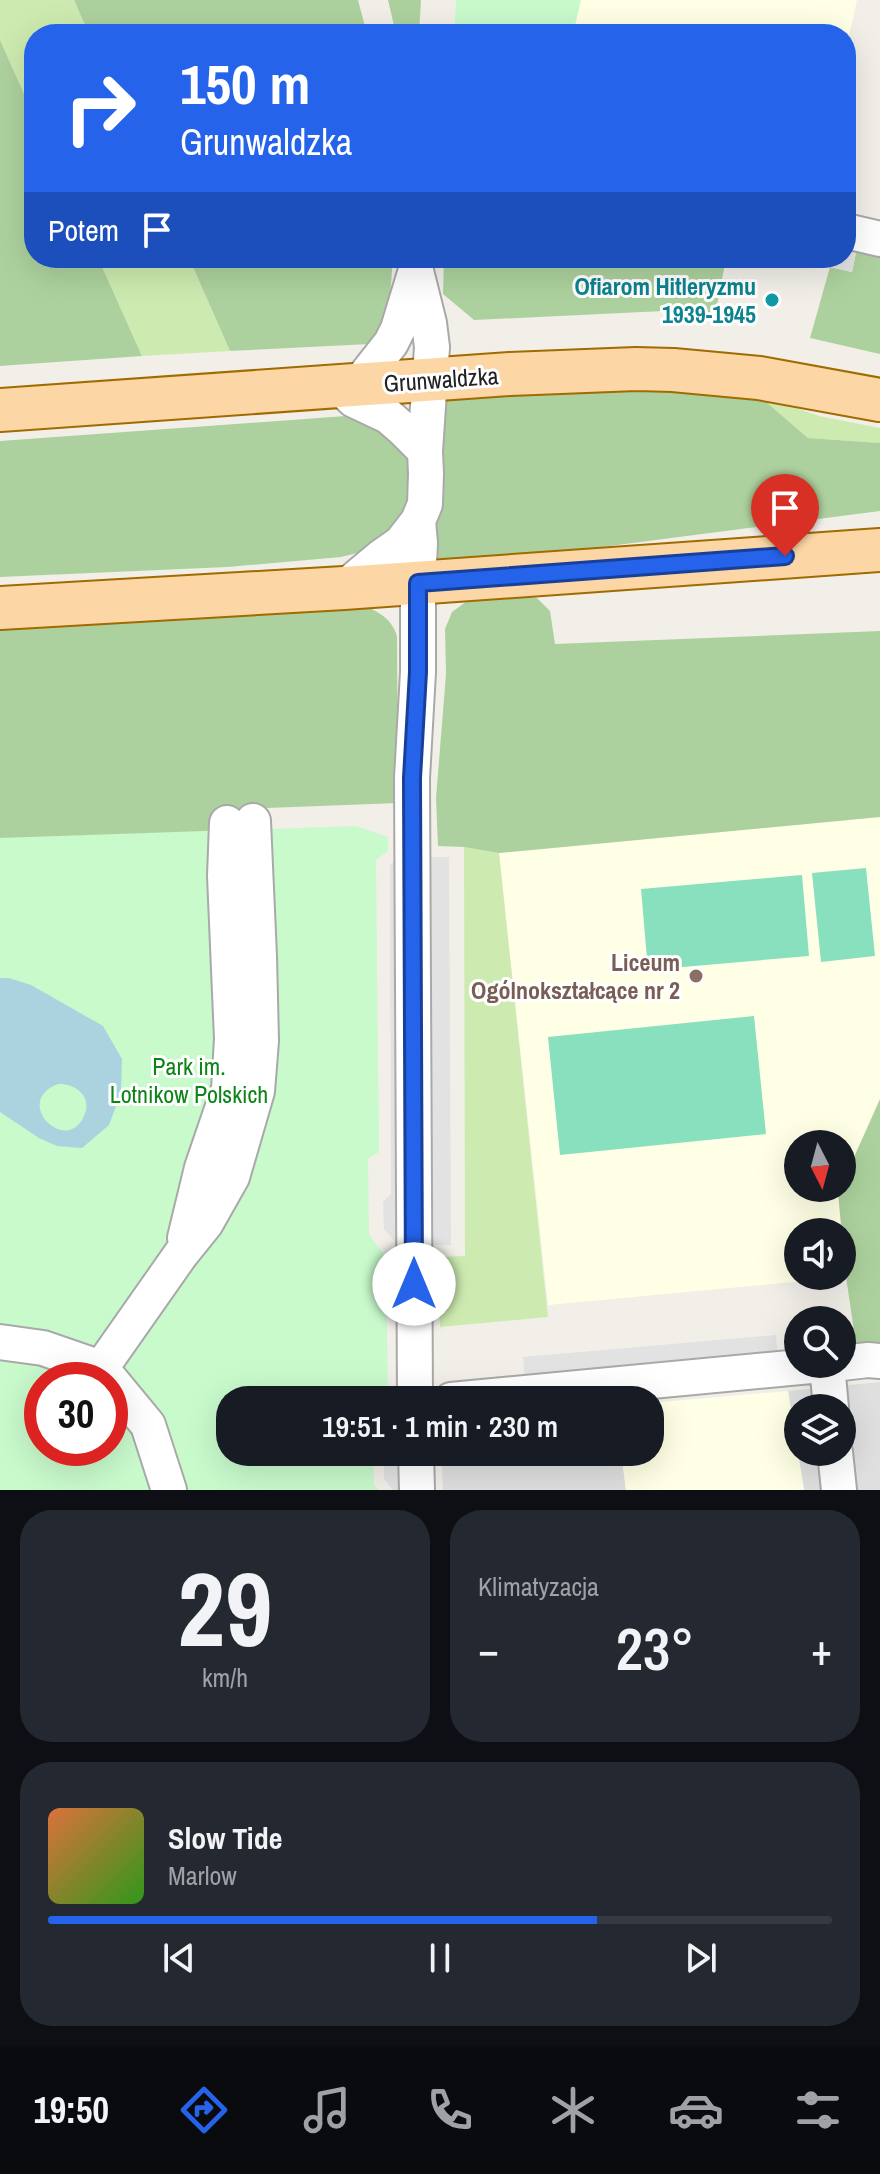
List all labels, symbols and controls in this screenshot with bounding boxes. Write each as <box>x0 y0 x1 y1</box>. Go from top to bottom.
text: 150 m <box>180 46 310 121</box>
icon: right <box>48 56 152 160</box>
text: Grunwaldzka <box>180 118 352 166</box>
icon: arrive <box>135 208 179 252</box>
text: Potem <box>48 210 119 250</box>
place label: Ofiarom Hitleryzmu 1939-1945 <box>574 270 756 330</box>
marker: Ofiarom Hitleryzmu 1939-1945 <box>763 291 781 309</box>
street label: Grunwaldzka <box>383 359 499 399</box>
pin <box>751 474 819 556</box>
icon: arrive <box>763 486 807 530</box>
place label: Liceum Ogólnokształcące nr 2 <box>471 946 680 1006</box>
marker: Liceum Ogólnokształcące nr 2 <box>687 967 705 985</box>
park label: Park im. Lotnikow Polskich <box>110 1050 268 1110</box>
north arrow <box>784 1130 856 1202</box>
map controls <box>784 1130 856 1466</box>
button: sound <box>784 1218 856 1290</box>
position arrow <box>372 1242 456 1326</box>
button: search <box>784 1306 856 1378</box>
speed limit sign: 30 <box>24 1362 128 1466</box>
button: layers <box>784 1394 856 1466</box>
text: 19:51 · 1 min · 230 m <box>322 1406 558 1446</box>
text: 29 <box>178 1538 272 1678</box>
text: Klimatyzacja <box>478 1569 599 1604</box>
text: 23° <box>616 1608 694 1689</box>
text: − <box>478 1619 499 1679</box>
text: + <box>811 1619 832 1679</box>
text: km/h <box>202 1660 248 1695</box>
text: Slow Tide <box>168 1818 282 1858</box>
text: Marlow <box>168 1858 237 1893</box>
icon: previous <box>157 1936 201 1980</box>
icon: pause <box>418 1936 462 1980</box>
icon: next <box>679 1936 723 1980</box>
icon: directions <box>176 2082 232 2138</box>
icon: music <box>299 2082 355 2138</box>
icon: phone <box>422 2082 478 2138</box>
icon: climate <box>545 2082 601 2138</box>
icon: car <box>668 2082 724 2138</box>
icon: filters <box>790 2082 846 2138</box>
text: 19:50 <box>33 2086 109 2134</box>

